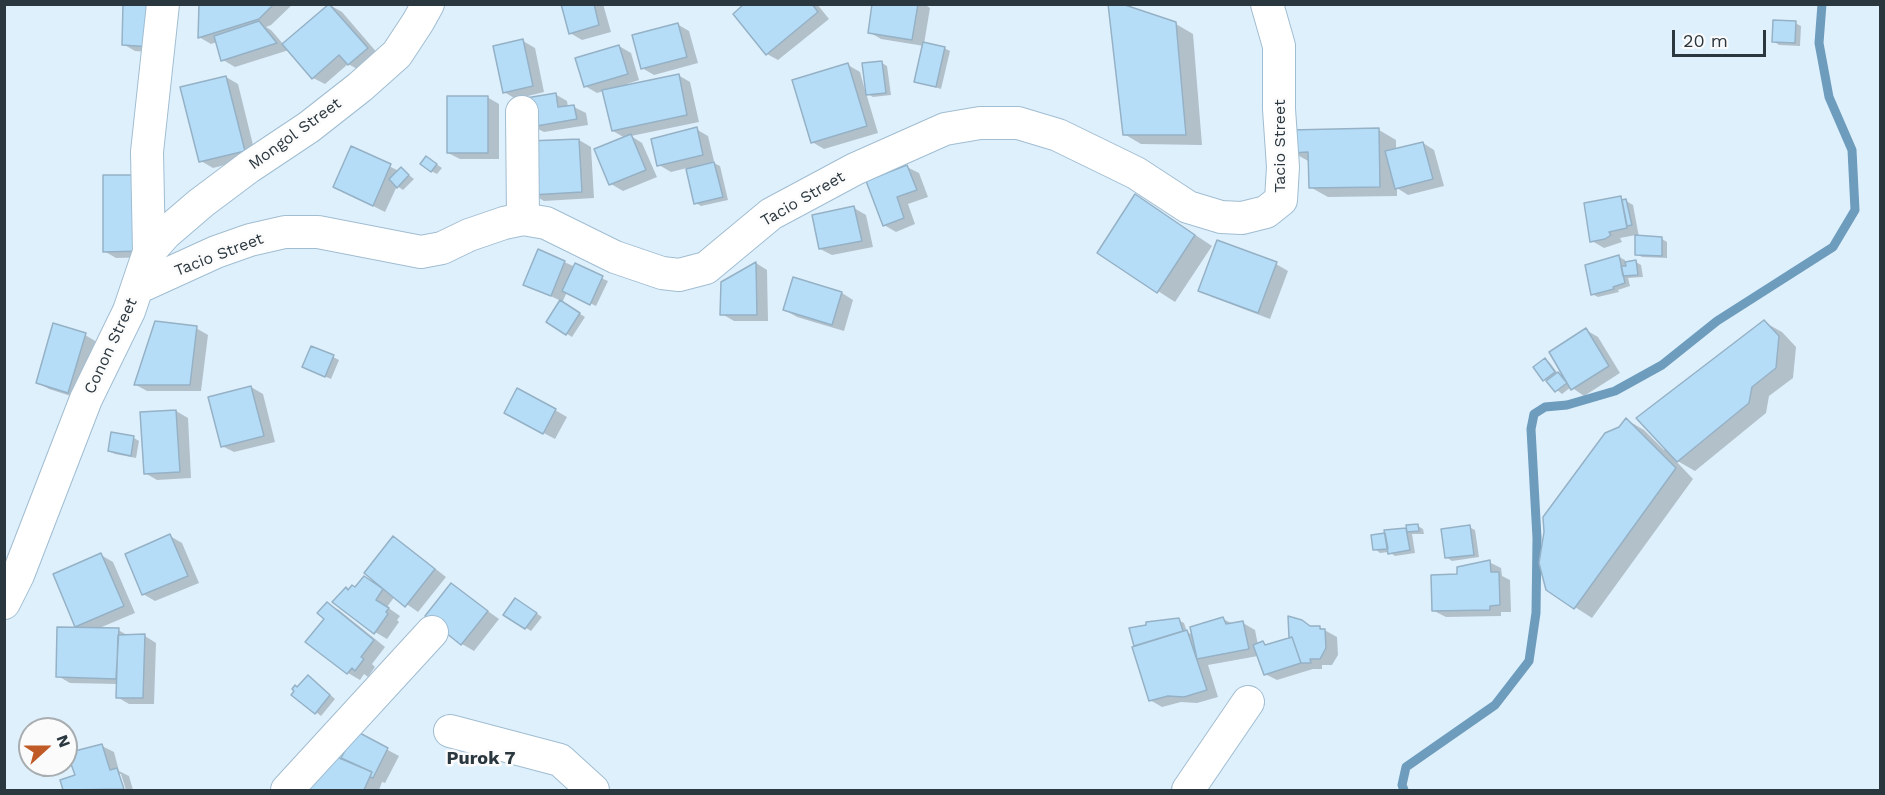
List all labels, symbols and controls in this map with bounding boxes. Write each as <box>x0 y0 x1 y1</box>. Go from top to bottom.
scale bar <box>1675 18 1770 56</box>
text: 20 m <box>1683 30 1728 51</box>
street label: Mongol Street <box>245 94 345 174</box>
street label: Tacio Street <box>1270 99 1290 193</box>
street label: Tacio Street <box>758 167 848 231</box>
street label: Tacio Street <box>172 229 266 281</box>
street label: Conon Street <box>80 295 142 397</box>
north arrow <box>18 717 78 777</box>
text: N <box>52 732 74 750</box>
district label: Purok 7 <box>447 748 515 770</box>

